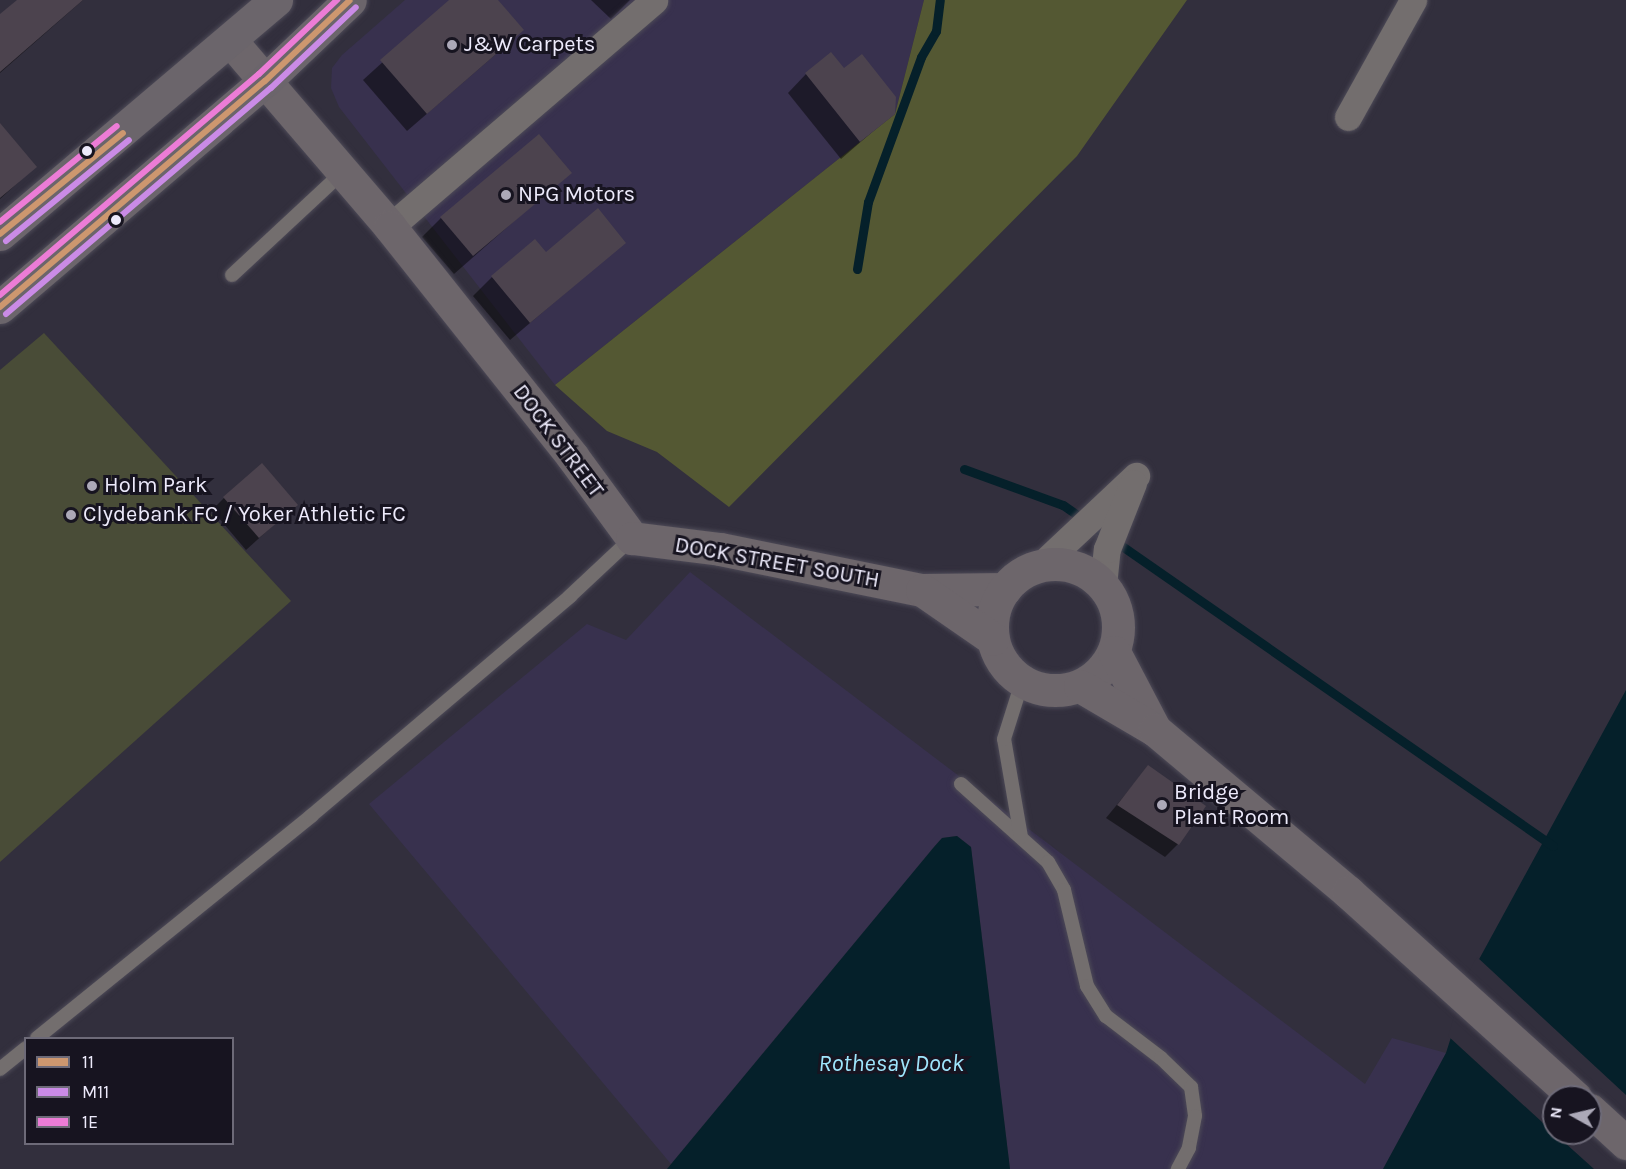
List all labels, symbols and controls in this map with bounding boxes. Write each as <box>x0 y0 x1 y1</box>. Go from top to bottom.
place label: J&W Carpets <box>464 32 595 58</box>
marker: J&W Carpets <box>445 38 459 52</box>
unlabelled marker <box>81 145 93 157</box>
place label: NPG Motors <box>518 182 635 208</box>
marker: NPG Motors <box>499 188 513 202</box>
unlabelled marker <box>110 214 122 226</box>
street label: DOCK STREET <box>507 379 609 503</box>
place label: Holm Park <box>104 473 207 499</box>
marker: Holm Park <box>85 479 99 493</box>
place label: Clydebank FC / Yoker Athletic FC <box>83 502 406 528</box>
marker: Clydebank FC / Yoker Athletic FC <box>64 508 78 522</box>
street label: DOCK STREET SOUTH <box>673 532 881 594</box>
place label: Bridge Plant Room <box>1174 779 1289 830</box>
marker: Bridge Plant Room <box>1155 798 1169 812</box>
legend <box>24 1037 234 1145</box>
water label: Rothesay Dock <box>818 1050 964 1078</box>
text: 11 <box>82 1051 94 1073</box>
text: M11 <box>82 1081 109 1103</box>
north arrow <box>1542 1085 1602 1145</box>
text: N <box>1545 1106 1566 1120</box>
text: 1E <box>82 1111 98 1133</box>

